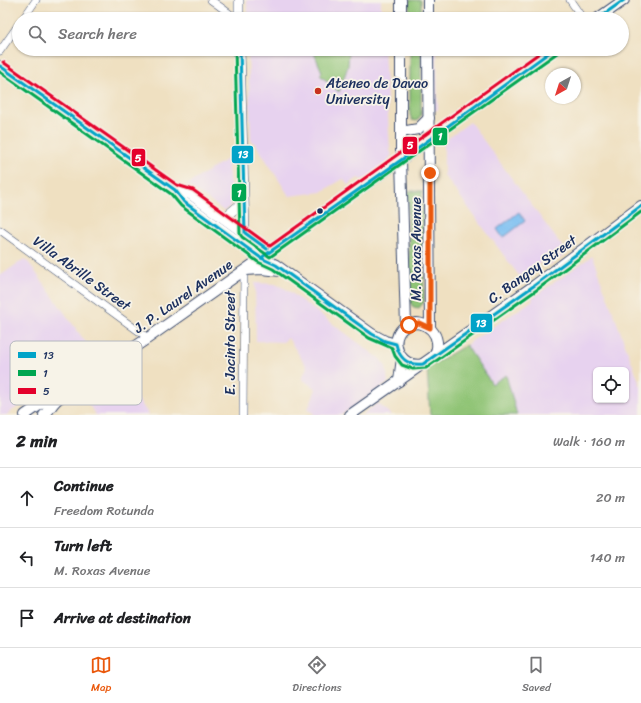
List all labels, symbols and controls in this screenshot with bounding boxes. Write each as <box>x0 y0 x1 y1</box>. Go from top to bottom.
search box <box>12 12 629 56</box>
text: Search here <box>58 21 137 47</box>
icon: search <box>26 23 48 45</box>
north arrow <box>545 68 581 104</box>
place label: Ateneo de Davao University <box>325 71 428 112</box>
marker: Ateneo de Davao University <box>313 86 323 96</box>
line badge: 1 <box>432 127 448 146</box>
text: 1 <box>438 127 443 146</box>
line badge: 5 <box>402 136 418 155</box>
text: 5 <box>407 136 414 155</box>
line badge: 13 <box>231 145 254 164</box>
text: 13 <box>238 145 249 164</box>
line badge: 5 <box>131 148 146 167</box>
text: 5 <box>135 149 142 168</box>
route end <box>421 164 439 182</box>
line badge: 1 <box>231 183 247 202</box>
text: 1 <box>237 184 242 203</box>
street label: M. Roxas Avenue <box>404 197 429 301</box>
unlabelled marker <box>315 206 325 216</box>
street label: C. Bangoy Street <box>482 228 583 310</box>
street label: Villa Abrille Street <box>27 229 137 318</box>
street label: J. P. Laurel Avenue <box>128 253 238 341</box>
street label: E. Jacinto Street <box>218 289 243 395</box>
line badge: 13 <box>470 313 493 333</box>
text: 13 <box>476 314 487 333</box>
route start <box>400 316 418 334</box>
legend <box>10 341 142 405</box>
text: 13 <box>43 346 54 365</box>
text: 1 <box>43 364 48 383</box>
map controls <box>593 367 629 403</box>
button: locate <box>593 367 629 403</box>
text: 5 <box>43 382 50 401</box>
text: 2 min <box>16 426 57 456</box>
text: Walk · 160 m <box>553 430 625 453</box>
text: Continue <box>54 473 114 499</box>
text: 20 m <box>596 486 625 509</box>
icon: ahead <box>16 487 38 509</box>
text: Freedom Rotunda <box>54 499 154 522</box>
text: Turn left <box>54 533 112 559</box>
text: 140 m <box>590 546 625 569</box>
icon: left <box>16 547 38 569</box>
text: M. Roxas Avenue <box>54 559 150 582</box>
text: Arrive at destination <box>54 605 191 631</box>
icon: arrive <box>16 607 38 629</box>
tab: Map <box>90 654 112 697</box>
tab: Directions <box>292 654 342 697</box>
tab: Saved <box>522 654 551 697</box>

